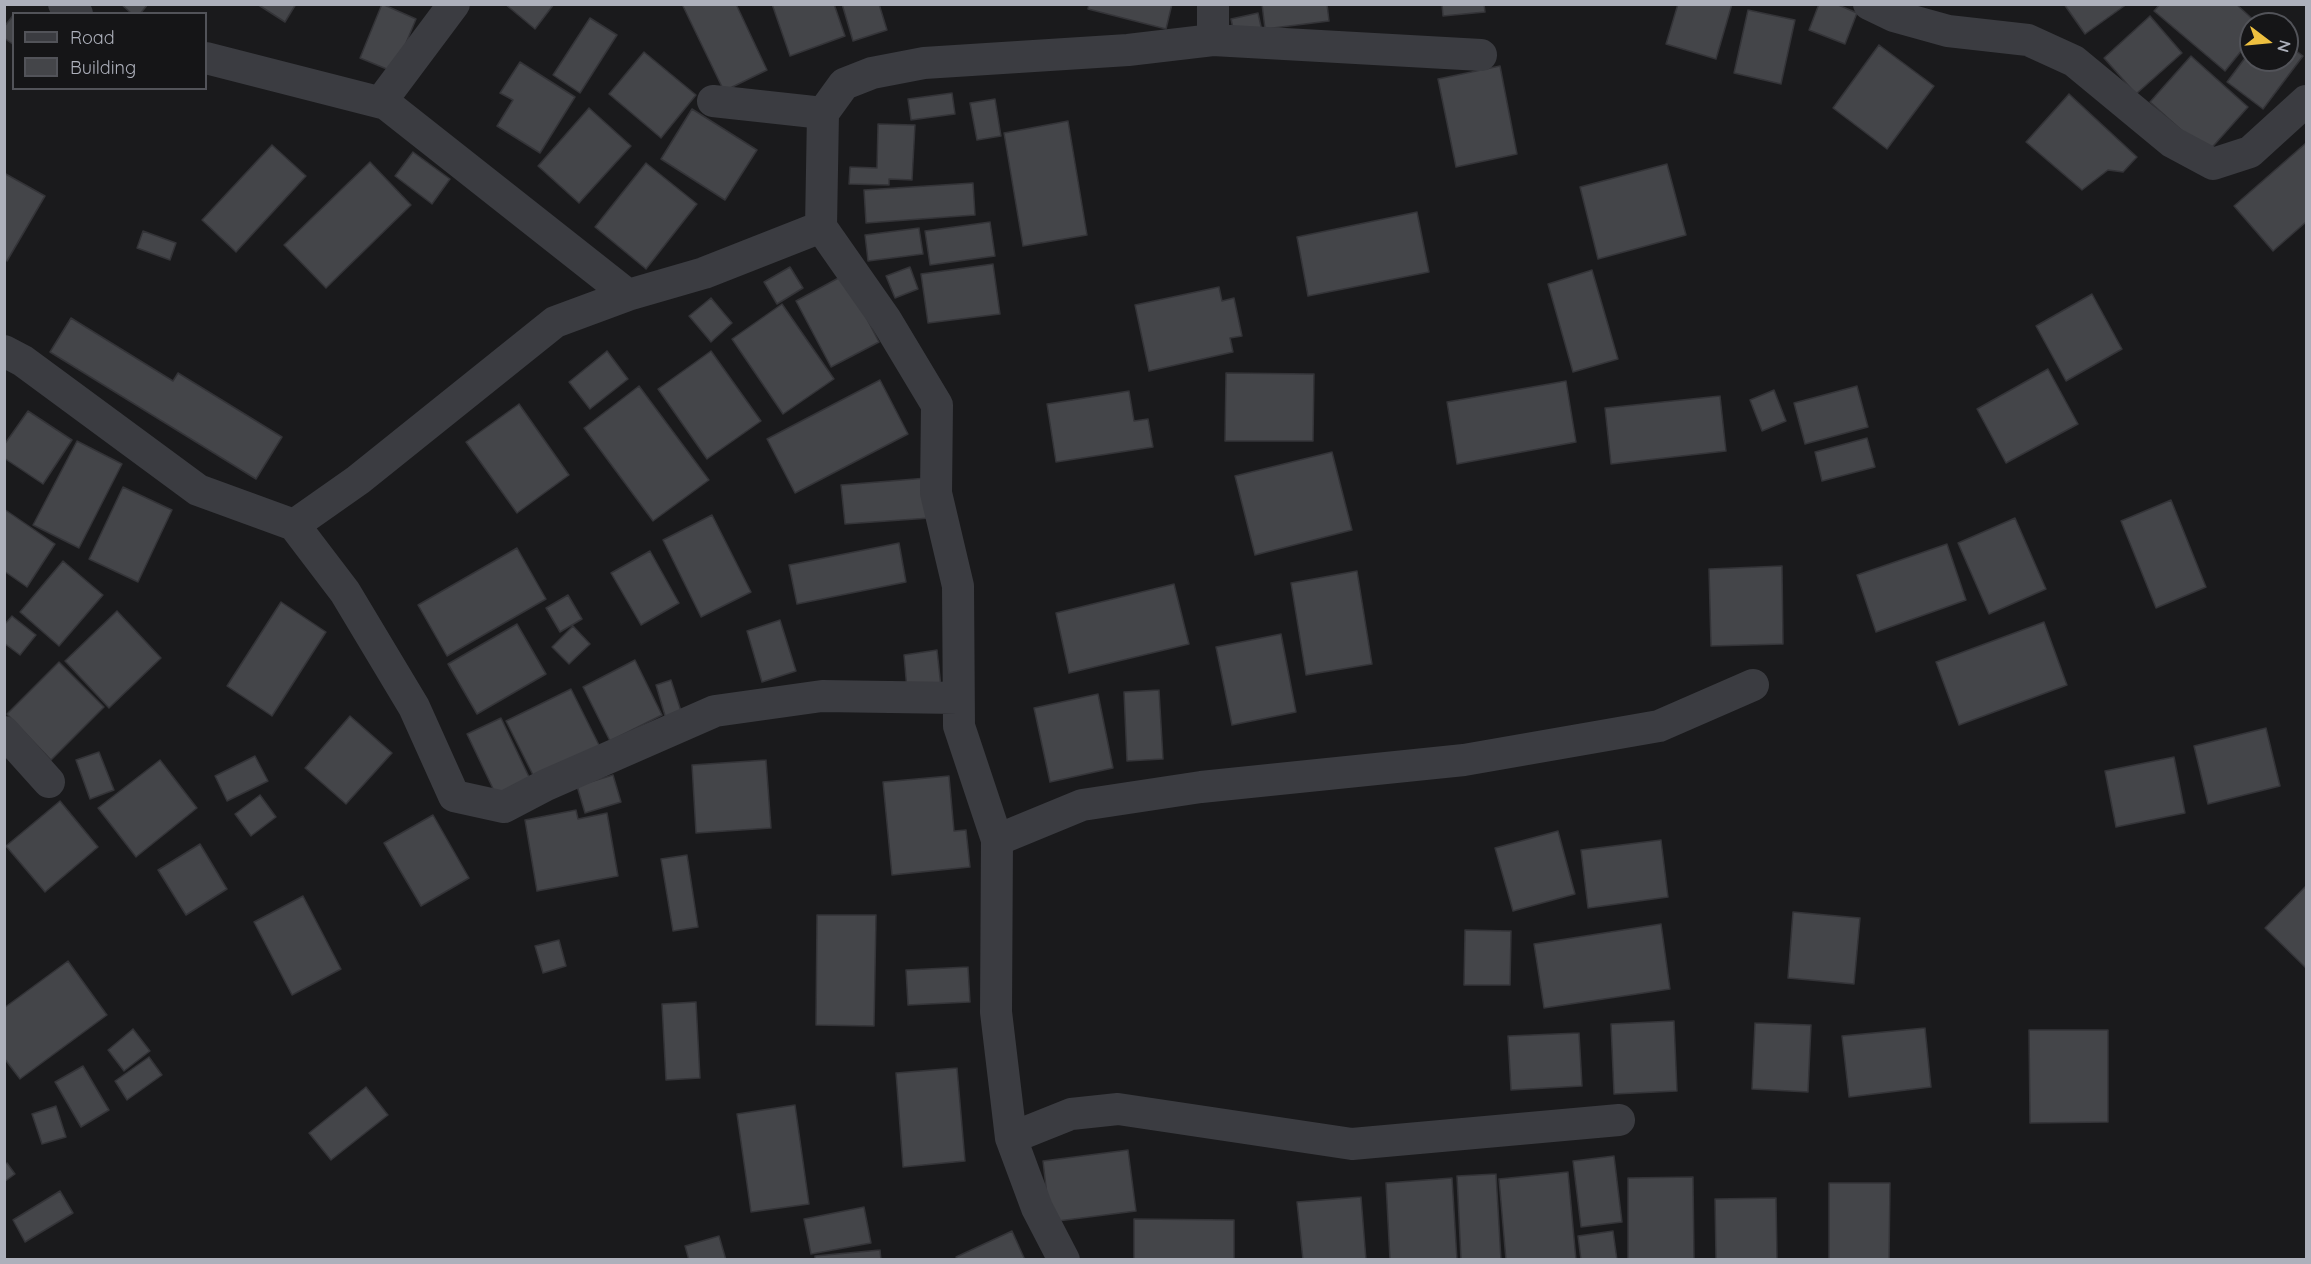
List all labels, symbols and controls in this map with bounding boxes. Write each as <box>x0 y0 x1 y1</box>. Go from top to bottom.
legend <box>12 12 207 90</box>
north arrow <box>2239 12 2299 72</box>
text: Road <box>70 26 115 49</box>
text: N <box>2273 38 2296 55</box>
text: Building <box>70 56 136 79</box>

